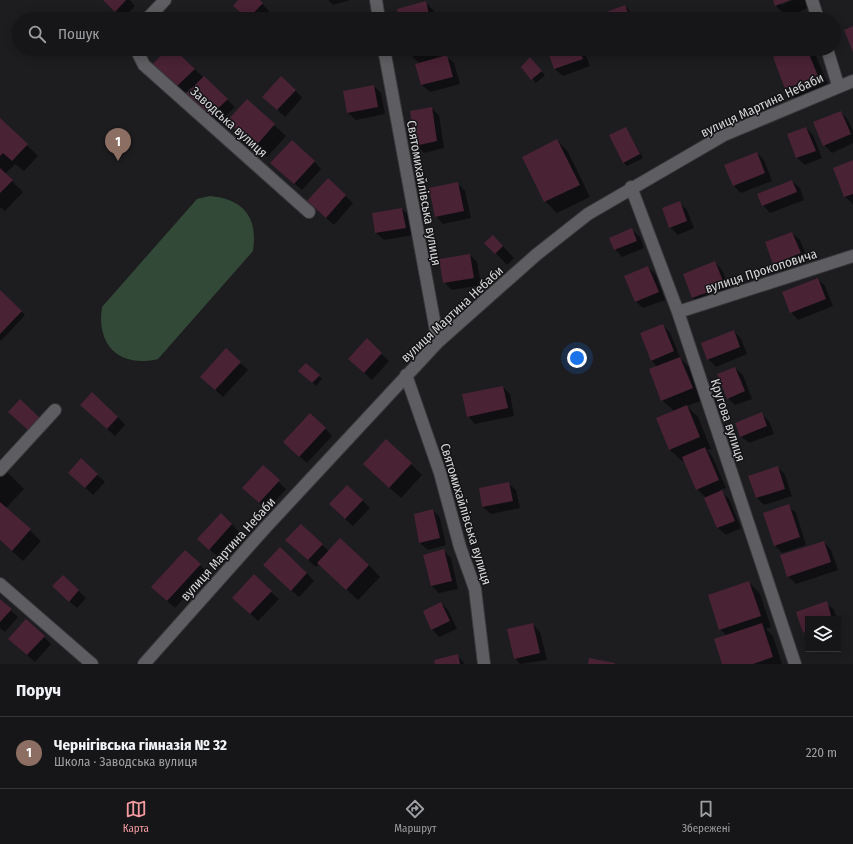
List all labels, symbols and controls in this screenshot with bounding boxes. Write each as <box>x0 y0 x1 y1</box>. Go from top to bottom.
search box <box>12 12 841 56</box>
icon: search <box>26 23 48 45</box>
text: Пошук <box>58 25 99 43</box>
street label: вулиця Мартина Небаби <box>698 70 826 140</box>
street label: Заводська вулиця <box>187 84 271 160</box>
street label: Святомихайлівська вулиця <box>404 119 444 267</box>
pin: 1 <box>105 128 131 161</box>
street label: вулиця Прокоповича <box>703 246 819 296</box>
street label: вулиця Мартина Небаби <box>398 263 506 365</box>
your location <box>567 348 587 368</box>
street label: Кругова вулиця <box>708 377 748 463</box>
street label: Святомихайлівська вулиця <box>437 441 495 587</box>
street label: вулиця Мартина Небаби <box>178 494 278 604</box>
map controls <box>805 616 841 652</box>
button: layers <box>805 616 841 652</box>
text: Поруч <box>16 680 61 701</box>
text: Чернігівська гімназія № 32 <box>54 736 227 754</box>
text: 1 <box>26 745 32 760</box>
text: 220 m <box>806 745 837 760</box>
text: Школа · Заводська вулиця <box>54 754 198 769</box>
tab: Карта <box>123 798 149 835</box>
tab: Маршрут <box>394 798 436 835</box>
tab: Збережені <box>682 798 730 835</box>

